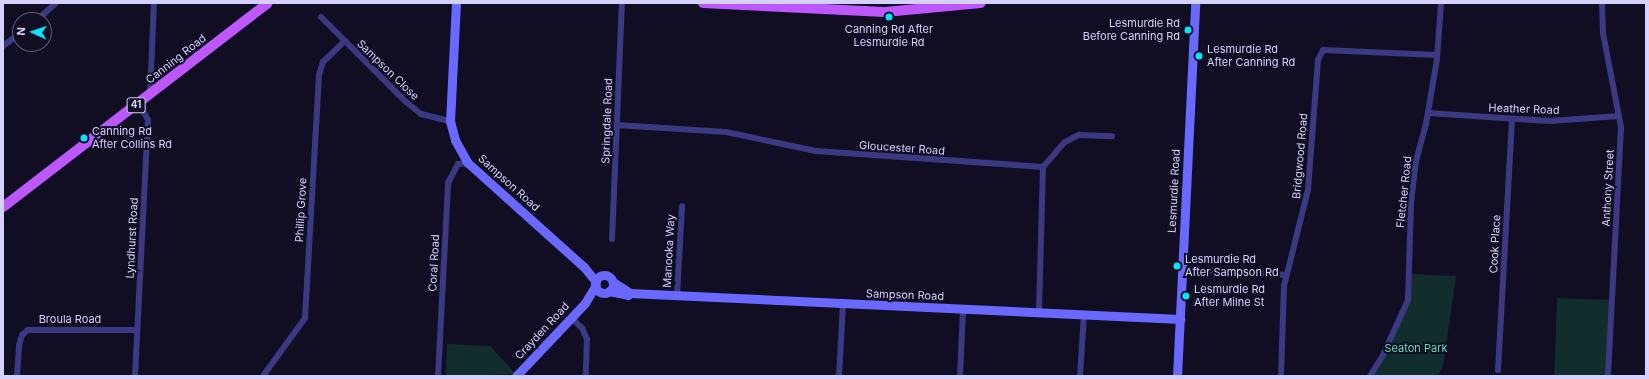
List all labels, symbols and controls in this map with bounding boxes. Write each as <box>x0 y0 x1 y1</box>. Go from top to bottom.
north arrow <box>12 12 52 52</box>
marker: Canning Rd After Lesmurdie Rd <box>884 12 894 22</box>
place label: Lesmurdie Rd Before Canning Rd <box>1083 17 1180 43</box>
place label: Canning Rd After Lesmurdie Rd <box>845 23 933 49</box>
marker: Lesmurdie Rd Before Canning Rd <box>1183 25 1193 35</box>
text: N <box>14 27 28 36</box>
street label: Canning Road <box>143 31 209 87</box>
street label: Sampson Close <box>354 37 422 103</box>
place label: Lesmurdie Rd After Canning Rd <box>1207 43 1295 69</box>
marker: Lesmurdie Rd After Canning Rd <box>1194 51 1204 61</box>
street label: Springdale Road <box>599 78 615 164</box>
road number: 41 <box>126 97 146 113</box>
street label: Heather Road <box>1488 101 1560 117</box>
street label: Bridgwood Road <box>1290 113 1310 199</box>
place label: Canning Rd After Collins Rd <box>92 125 172 151</box>
marker: Canning Rd After Collins Rd <box>79 133 89 143</box>
street label: Gloucester Road <box>859 138 945 158</box>
street label: Lesmurdie Road <box>1165 149 1183 233</box>
street label: Anthony Street <box>1599 149 1617 227</box>
street label: Sampson Road <box>476 152 542 214</box>
street label: Fletcher Road <box>1394 155 1414 229</box>
street label: Phillip Grove <box>293 177 309 243</box>
street label: Lyndhurst Road <box>123 197 141 279</box>
street label: Manooka Way <box>660 214 678 288</box>
street label: Cook Place <box>1487 214 1503 274</box>
street label: Coral Road <box>426 234 442 292</box>
place label: Lesmurdie Rd After Sampson Rd <box>1185 253 1279 279</box>
marker: Lesmurdie Rd After Sampson Rd <box>1172 261 1182 271</box>
place label: Lesmurdie Rd After Milne St <box>1194 283 1265 309</box>
street label: Sampson Road <box>866 287 944 303</box>
marker: Lesmurdie Rd After Milne St <box>1181 291 1191 301</box>
street label: Crayden Road <box>512 300 572 362</box>
street label: Broula Road <box>39 312 101 326</box>
park label: Seaton Park <box>1385 341 1447 355</box>

